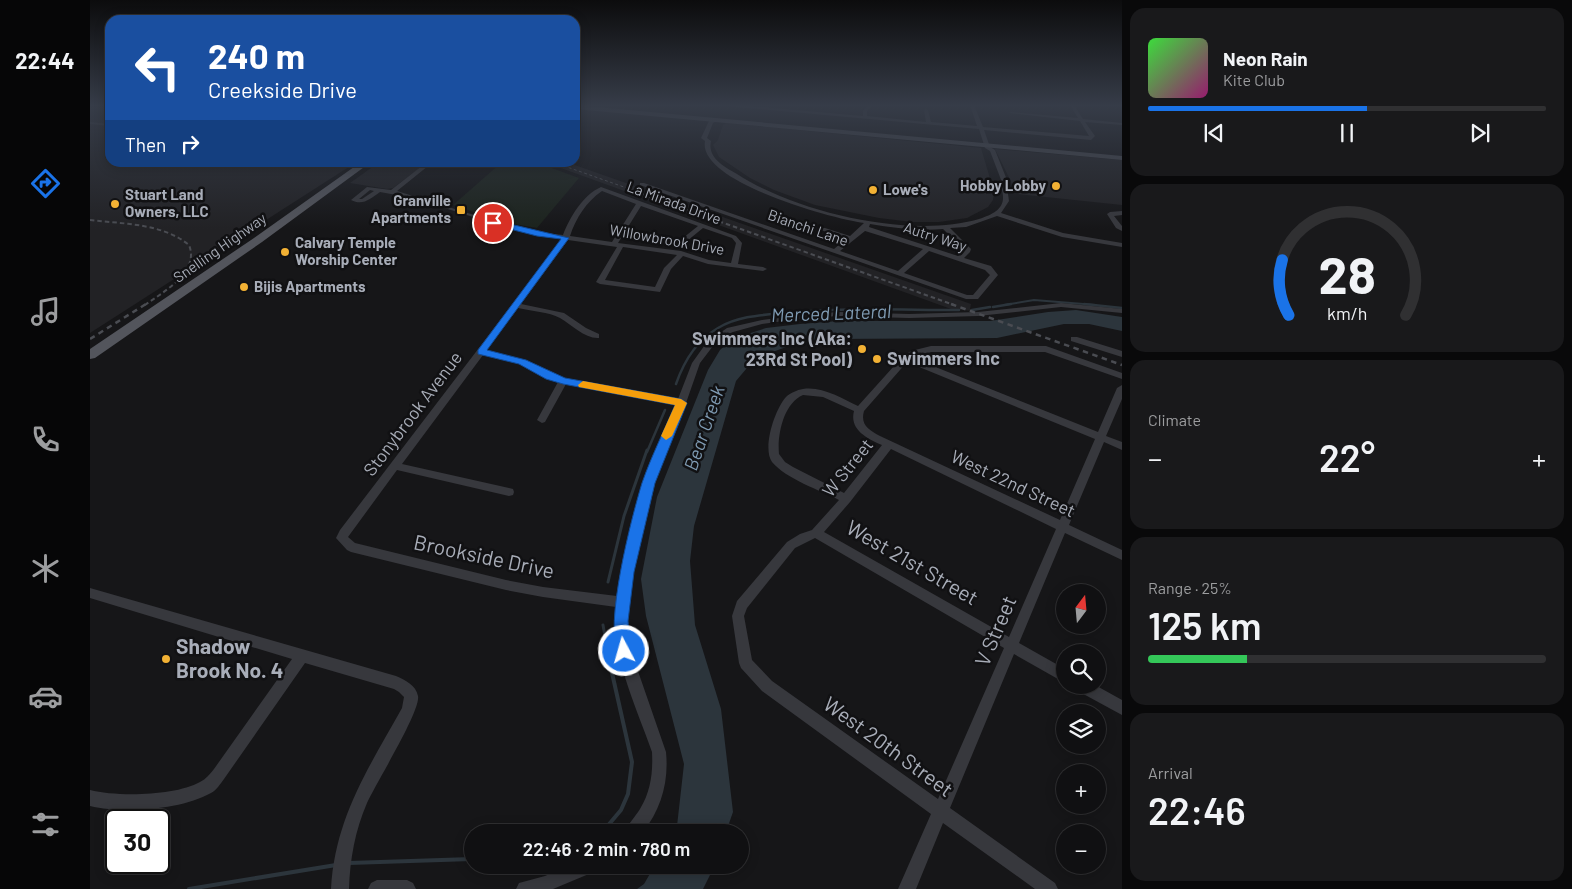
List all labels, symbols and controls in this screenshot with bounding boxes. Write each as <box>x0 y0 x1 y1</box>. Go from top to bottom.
text: 240 m <box>208 34 305 76</box>
icon: left <box>125 35 190 100</box>
text: 22:44 <box>15 47 75 73</box>
text: Neon Rain <box>1223 47 1308 70</box>
text: Kite Club <box>1223 70 1285 89</box>
text: Creekside Drive <box>208 76 357 102</box>
icon: previous <box>1200 119 1228 147</box>
icon: pause <box>1333 119 1361 147</box>
icon: next <box>1466 119 1494 147</box>
icon: right <box>176 130 204 158</box>
text: Then <box>125 133 166 156</box>
icon: directions <box>28 166 63 201</box>
place label: Hobby Lobby <box>960 176 1046 194</box>
street label: La Mirada Drive <box>625 177 724 227</box>
place label: Lowe's <box>883 180 928 198</box>
marker: Hobby Lobby <box>1050 180 1062 192</box>
marker: Lowe's <box>867 184 879 196</box>
place label: Stuart Land Owners, LLC <box>125 185 209 220</box>
place label: Granville Apartments <box>371 191 451 226</box>
marker: Stuart Land Owners, LLC <box>109 198 121 210</box>
pin <box>472 202 514 244</box>
marker: Granville Apartments <box>455 204 467 216</box>
street label: Bianchi Lane <box>766 205 851 249</box>
street label: Snelling Highway <box>169 208 269 286</box>
icon: arrive <box>479 209 507 237</box>
street label: Autry Way <box>901 217 969 255</box>
street label: Willowbrook Drive <box>608 220 726 258</box>
place label: Calvary Temple Worship Center <box>295 233 398 268</box>
text: 28 <box>1318 242 1376 304</box>
marker: Calvary Temple Worship Center <box>279 246 291 258</box>
place label: Bijis Apartments <box>254 277 366 295</box>
marker: Bijis Apartments <box>238 281 250 293</box>
icon: music <box>28 294 63 329</box>
water label: Merced Lateral <box>771 299 892 326</box>
text: km/h <box>1327 302 1367 324</box>
place label: Swimmers Inc (Aka: 23Rd St Pool) <box>692 327 853 370</box>
marker: Swimmers Inc (Aka: 23Rd St Pool) <box>856 343 868 355</box>
street label: Stonybrook Avenue <box>358 347 466 480</box>
place label: Swimmers Inc <box>887 347 1000 369</box>
marker: Swimmers Inc <box>871 353 883 365</box>
water label: Bear Creek <box>678 382 729 473</box>
text: Climate <box>1148 410 1201 429</box>
icon: phone <box>28 422 63 457</box>
street label: W Street <box>817 434 877 501</box>
text: 22° <box>1319 434 1375 480</box>
text: − <box>1148 441 1162 475</box>
text: + <box>1532 441 1546 475</box>
street label: West 22nd Street <box>948 445 1079 522</box>
street label: West 21st Street <box>842 514 983 610</box>
street label: Brookside Drive <box>412 528 557 583</box>
icon: climate <box>28 551 63 586</box>
text: Range · 25% <box>1148 578 1232 597</box>
north arrow <box>1056 584 1106 634</box>
map controls <box>1056 584 1106 874</box>
street label: V Street <box>969 592 1021 669</box>
text: 125 km <box>1148 602 1261 648</box>
position arrow <box>597 624 649 676</box>
place label: Shadow Brook No. 4 <box>176 633 283 682</box>
button: search <box>1056 644 1106 694</box>
marker: Shadow Brook No. 4 <box>160 653 172 665</box>
icon: car <box>28 679 63 714</box>
street label: West 20th Street <box>819 690 959 801</box>
button: layers <box>1056 704 1106 754</box>
text: Arrival <box>1148 763 1193 782</box>
button: + <box>1056 764 1106 814</box>
text: 22:46 <box>1148 787 1246 833</box>
icon: filters <box>28 807 63 842</box>
speed limit sign: 30 <box>105 809 170 874</box>
button: − <box>1056 824 1106 874</box>
text: 22:46 · 2 min · 780 m <box>523 837 690 860</box>

